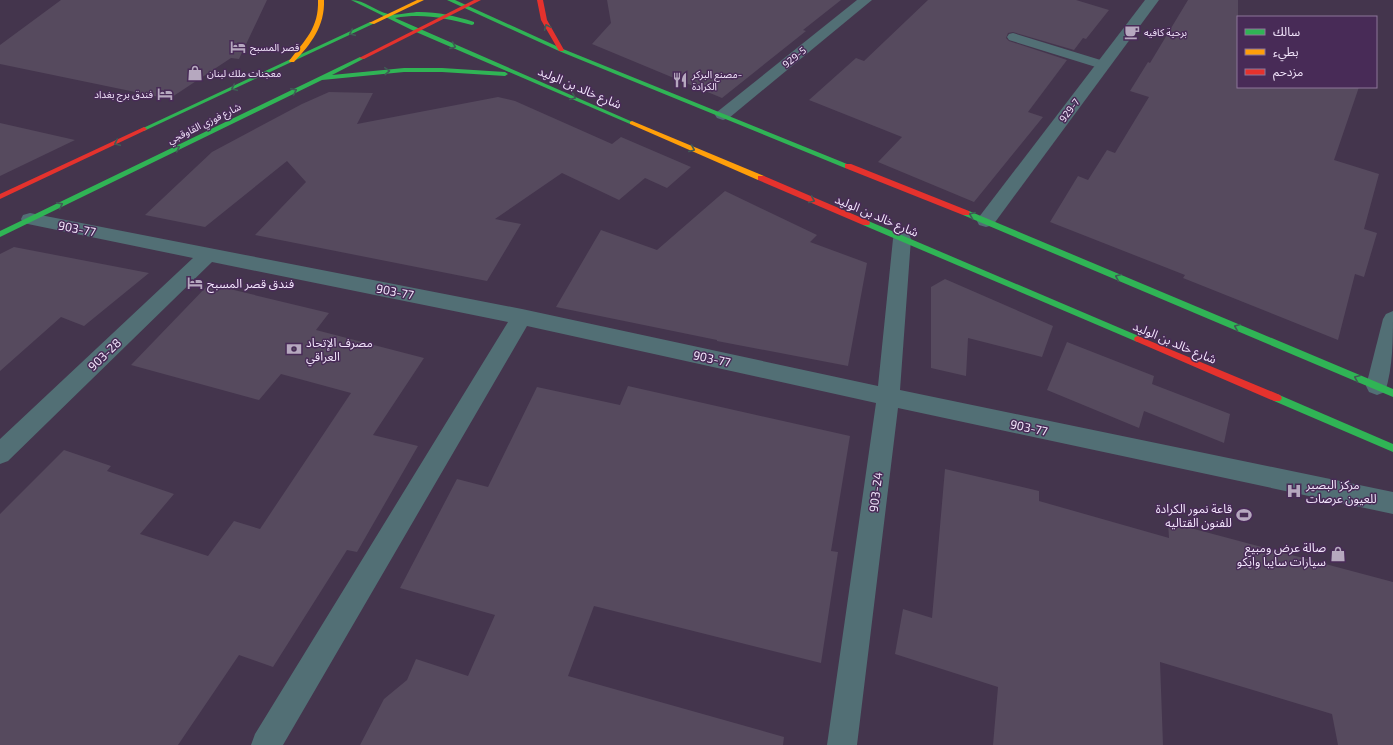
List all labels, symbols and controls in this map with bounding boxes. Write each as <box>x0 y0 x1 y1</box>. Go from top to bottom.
legend <box>1237 16 1377 88</box>
one-way arrow <box>543 23 551 30</box>
cafe icon: برحية كافيه <box>1123 23 1141 41</box>
text: سالك <box>1273 24 1300 38</box>
place label: برحية كافيه <box>1144 26 1187 39</box>
one-way arrow <box>349 28 357 36</box>
hotel icon: قصر المسبح <box>229 38 247 56</box>
place label: قصر المسبح <box>250 41 300 55</box>
one-way arrow <box>450 42 457 50</box>
street label: 929-5 <box>780 44 808 70</box>
text: بطيء <box>1273 44 1299 62</box>
street label: شارع خالد بن الوليد <box>535 63 624 114</box>
shop icon: معجنات ملك لبنان <box>186 64 204 82</box>
text: مزدحم <box>1273 64 1303 81</box>
place label: معجنات ملك لبنان <box>207 67 281 79</box>
one-way arrow <box>384 67 390 76</box>
place label: مصنع البركر- الكرادة <box>691 68 742 93</box>
restaurant icon: مصنع البركر- الكرادة <box>671 71 689 89</box>
one-way arrow <box>231 83 239 91</box>
hotel icon: فندق برج بغداد <box>156 85 174 103</box>
place label: فندق برج بغداد <box>94 88 154 102</box>
one-way arrow <box>290 88 297 96</box>
one-way arrow <box>569 92 577 100</box>
street label: 929-7 <box>1056 96 1082 124</box>
street label: شارع فوزي القاوقجي <box>165 100 244 148</box>
one-way arrow <box>113 138 121 146</box>
one-way arrow <box>688 144 696 152</box>
one-way arrow <box>173 145 181 153</box>
street label: شارع خالد بن الوليد <box>832 191 921 242</box>
one-way arrow <box>807 195 815 203</box>
one-way arrow <box>56 202 64 210</box>
one-way arrow <box>969 212 976 220</box>
street label: 903-77 <box>57 218 97 238</box>
one-way arrow <box>1114 273 1121 281</box>
hotel icon: فندق قصر المسبح <box>186 274 204 292</box>
place label: فندق قصر المسبح <box>207 276 294 293</box>
street label: 903-77 <box>375 281 415 301</box>
street label: شارع خالد بن الوليد <box>1130 318 1219 369</box>
one-way arrow <box>1234 324 1241 332</box>
street label: 903-28 <box>85 335 123 373</box>
place label: مصرف الإتحاد العراقي <box>306 335 373 367</box>
bank icon: مصرف الإتحاد العراقي <box>285 340 303 358</box>
street label: 903-77 <box>692 347 732 369</box>
one-way arrow <box>1354 375 1362 383</box>
street label: 903-77 <box>1009 416 1049 438</box>
street label: 903-24 <box>866 471 884 513</box>
place label: مركز البصير للعيون عرصات <box>1305 477 1377 506</box>
hospital icon: مركز البصير للعيون عرصات <box>1285 482 1303 500</box>
place label: قاعة نمور الكرادة للفنون القتاليه <box>1156 501 1232 530</box>
sports icon: قاعة نمور الكرادة للفنون القتاليه <box>1235 506 1253 524</box>
place label: صالة عرض ومبيع سيارات سايبا وايكو <box>1237 540 1326 569</box>
shop icon: صالة عرض ومبيع سيارات سايبا وايكو <box>1329 545 1347 563</box>

